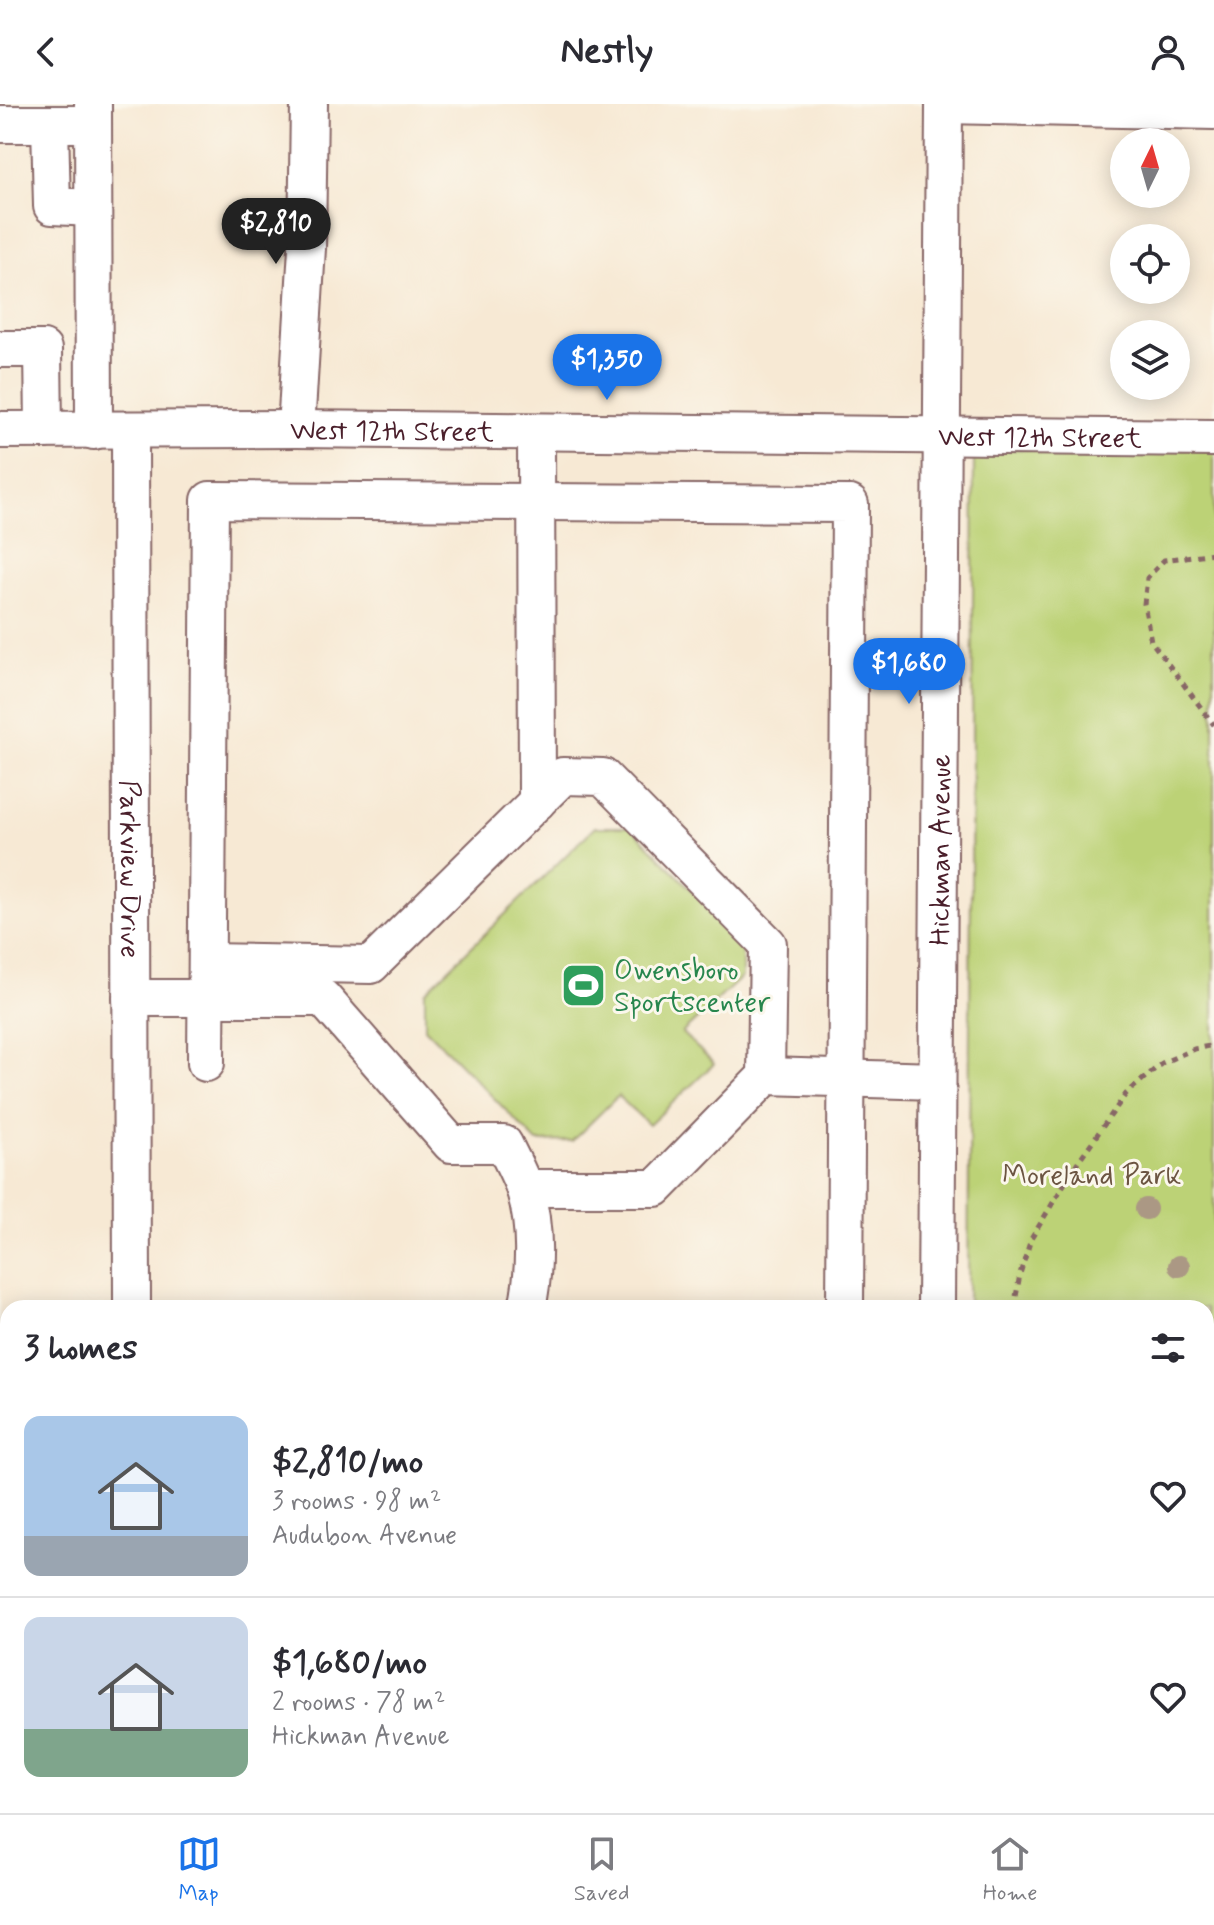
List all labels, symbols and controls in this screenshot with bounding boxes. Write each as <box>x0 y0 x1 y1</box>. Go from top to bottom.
text: Nestly <box>561 29 653 76</box>
icon: back <box>24 30 68 74</box>
icon: person <box>1146 30 1190 74</box>
north arrow <box>1110 128 1190 208</box>
map controls <box>1110 128 1190 400</box>
pin: $2,810 <box>211 198 341 266</box>
text: $2,810 <box>240 207 312 241</box>
button: locate <box>1110 224 1190 304</box>
button: layers <box>1110 320 1190 400</box>
pin: $1,350 <box>542 334 672 402</box>
text: $1,350 <box>571 343 643 377</box>
street label: West 12th Street <box>290 413 495 452</box>
street label: West 12th Street <box>938 419 1142 458</box>
pin: $1,680 <box>844 638 974 706</box>
text: $1,680 <box>871 647 947 681</box>
street label: Hickman Avenue <box>922 754 961 946</box>
street label: Parkview Drive <box>110 780 147 958</box>
place label: Owensboro Sportscenter <box>614 953 771 1022</box>
sports icon: Owensboro Sportscenter <box>559 961 607 1009</box>
park label: Moreland Park <box>1002 1158 1182 1195</box>
text: 3 homes <box>24 1326 137 1371</box>
icon: filters <box>1146 1326 1190 1370</box>
text: $2,810/mo <box>272 1440 423 1485</box>
icon: home <box>88 1448 184 1544</box>
icon: heart <box>1146 1474 1190 1518</box>
text: 3 rooms · 98 m² <box>272 1485 441 1519</box>
text: Audubon Avenue <box>272 1519 457 1553</box>
text: $1,680/mo <box>272 1641 427 1686</box>
icon: home <box>88 1649 184 1745</box>
icon: heart <box>1146 1675 1190 1719</box>
text: 2 rooms · 78 m² <box>272 1686 445 1720</box>
text: Hickman Avenue <box>272 1720 450 1754</box>
tab: Map <box>177 1832 221 1908</box>
tab: Saved <box>574 1832 629 1908</box>
tab: Home <box>983 1832 1037 1908</box>

